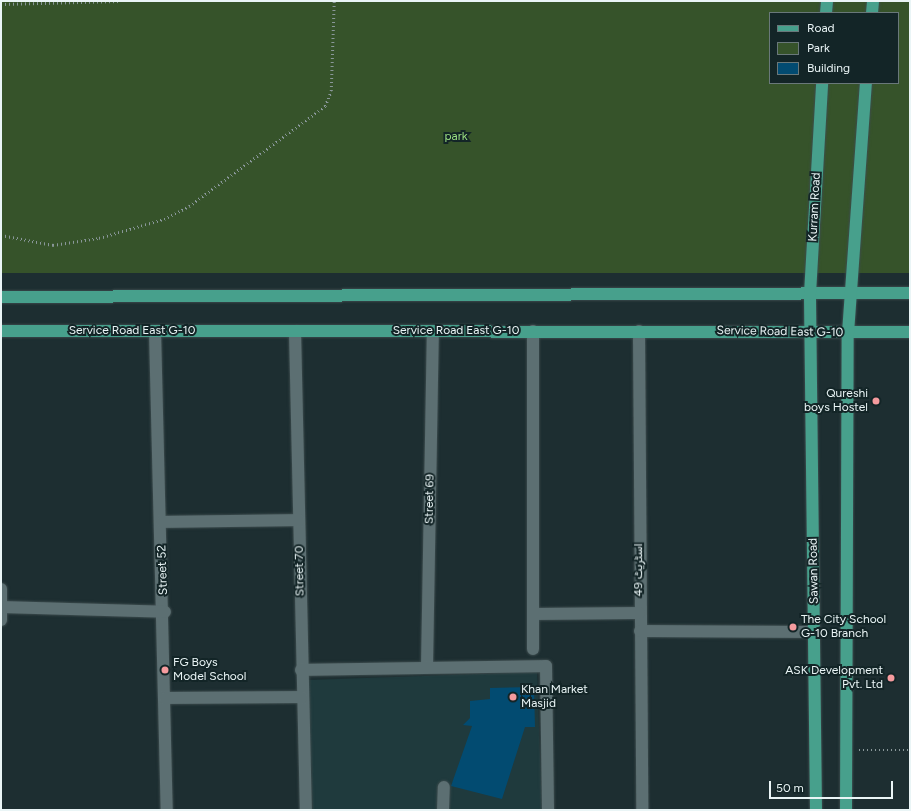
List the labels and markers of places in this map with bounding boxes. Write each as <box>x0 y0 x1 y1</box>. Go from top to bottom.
place label: Qureshi boys Hostel <box>804 387 868 415</box>
marker: Qureshi boys Hostel <box>871 396 881 406</box>
place label: The City School G-10 Branch <box>801 613 886 641</box>
marker: The City School G-10 Branch <box>788 622 798 632</box>
place label: FG Boys Model School <box>173 656 246 684</box>
place label: ASK Development Pvt. Ltd <box>785 664 883 692</box>
marker: FG Boys Model School <box>160 665 170 675</box>
marker: ASK Development Pvt. Ltd <box>886 673 896 683</box>
place label: Khan Market Masjid <box>521 683 588 711</box>
marker: Khan Market Masjid <box>508 692 518 702</box>

